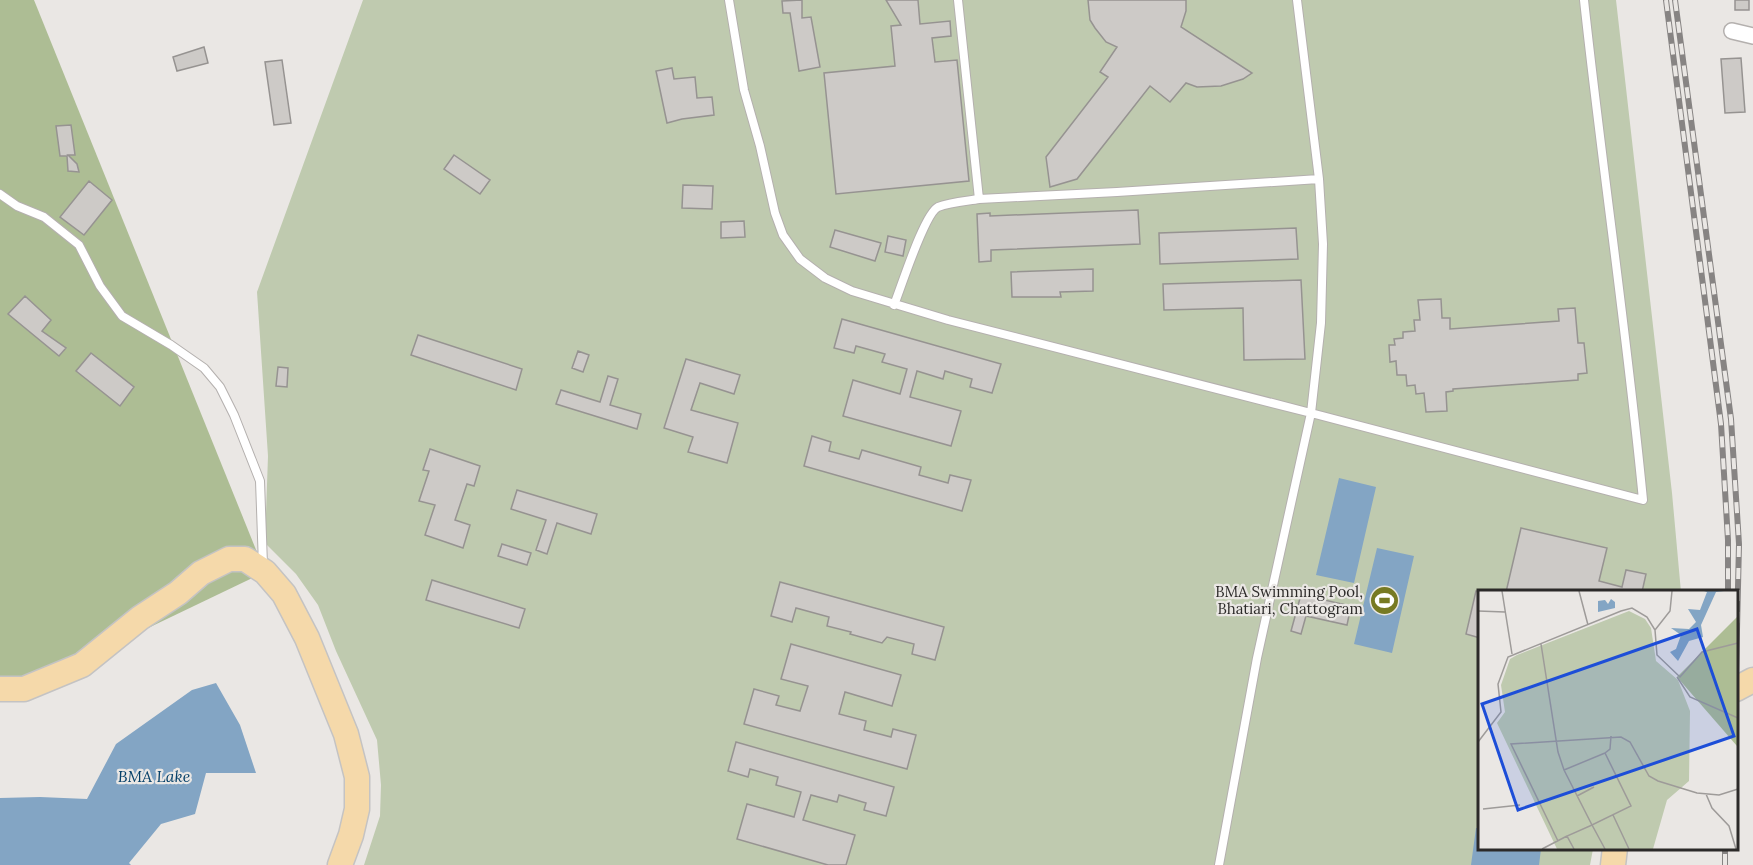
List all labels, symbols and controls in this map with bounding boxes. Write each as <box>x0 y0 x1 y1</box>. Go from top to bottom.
place label: BMA Swimming Pool, Bhatiari, Chattogram <box>1215 582 1363 618</box>
sports icon: BMA Swimming Pool, Bhatiari, Chattogram <box>1368 584 1400 616</box>
inset map <box>1478 590 1738 850</box>
water label: BMA Lake <box>118 766 191 786</box>

